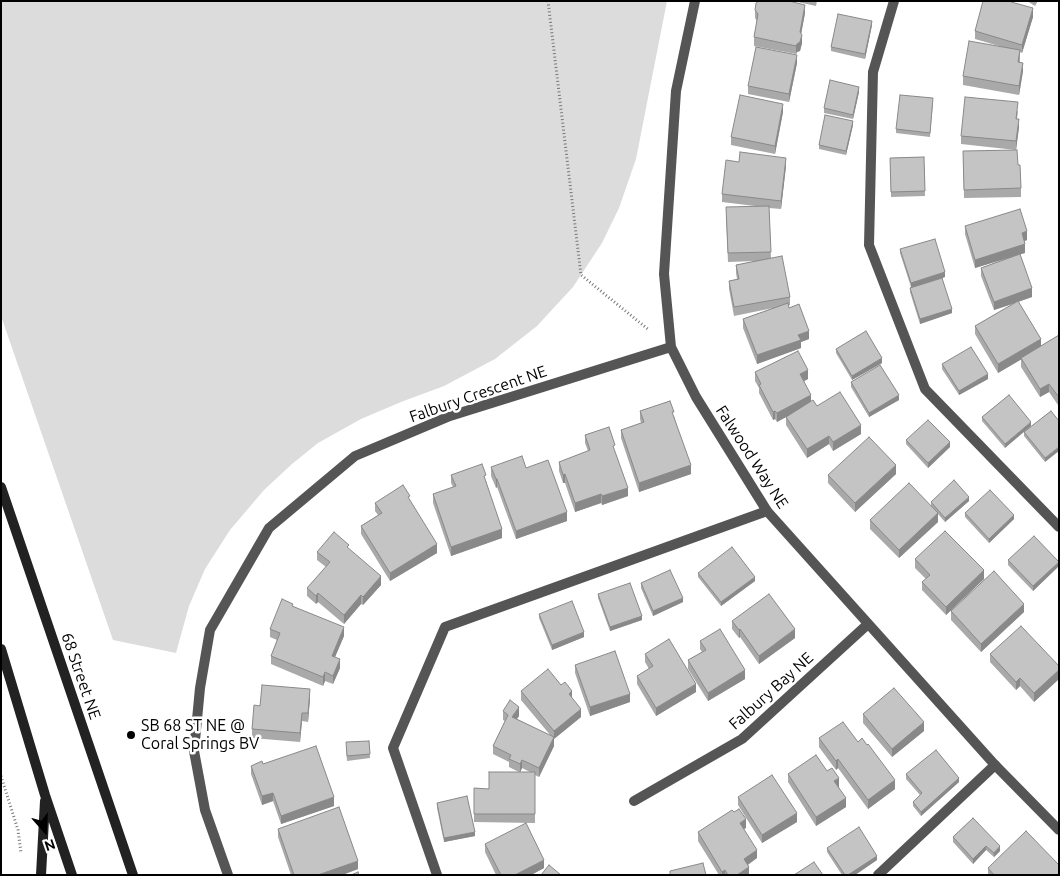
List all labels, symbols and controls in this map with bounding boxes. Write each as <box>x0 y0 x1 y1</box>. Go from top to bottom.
street label: Falbury Crescent NE <box>407 362 549 426</box>
street label: Falwood Way NE <box>712 402 792 512</box>
street label: 68 Street NE <box>57 630 105 722</box>
street label: Falbury Bay NE <box>725 648 817 734</box>
place label: SB 68 ST NE @ Coral Springs BV <box>141 716 259 754</box>
marker: SB 68 ST NE @ Coral Springs BV <box>125 729 137 741</box>
north arrow <box>20 806 70 856</box>
text: N <box>42 836 57 854</box>

